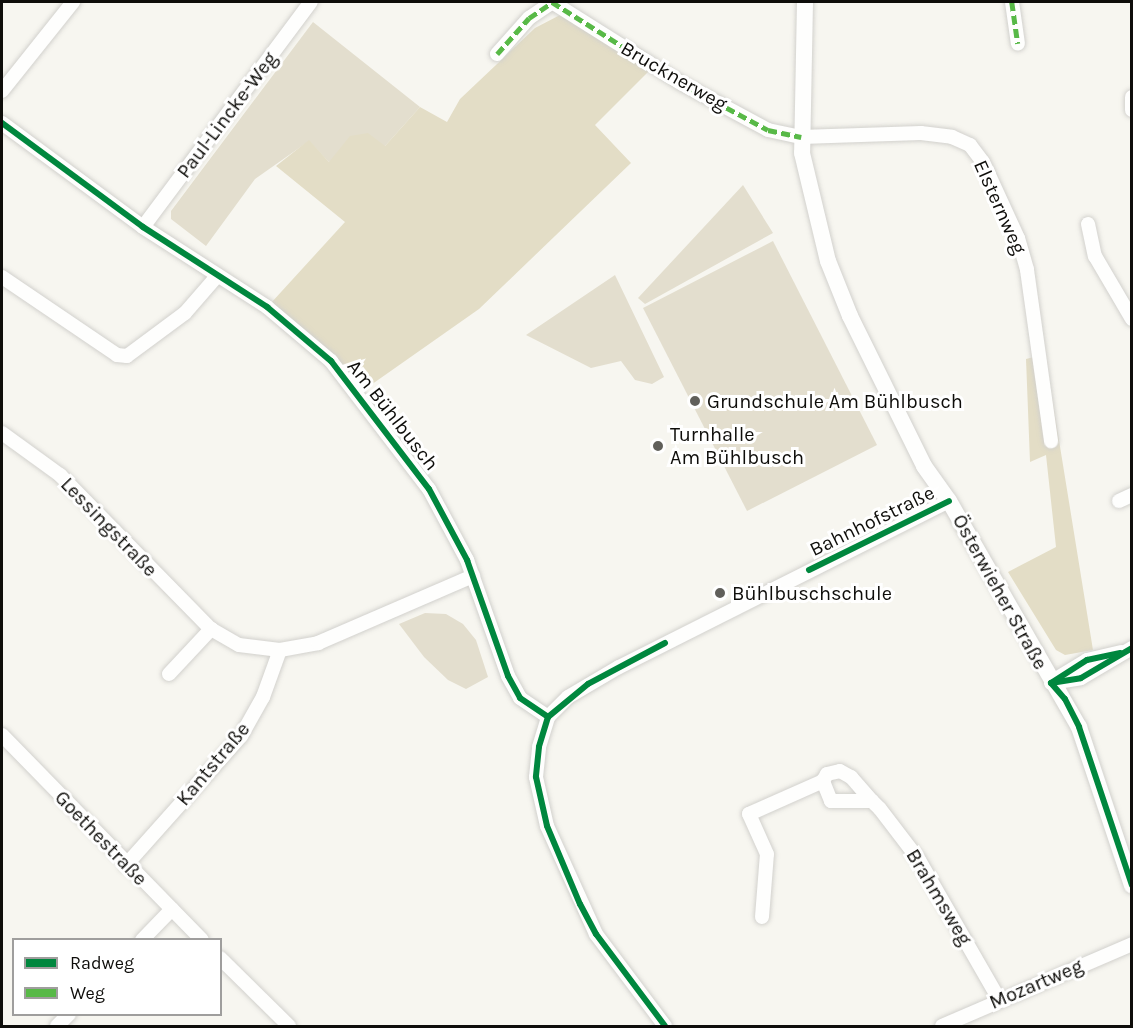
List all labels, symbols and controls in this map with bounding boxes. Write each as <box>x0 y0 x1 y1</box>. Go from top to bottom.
street label: Brucknerweg <box>616 36 732 116</box>
street label: Paul-Lincke-Weg <box>172 47 282 183</box>
street label: Elsternweg <box>969 156 1031 258</box>
street label: Am Bühlbusch <box>342 355 444 475</box>
place label: Grundschule Am Bühlbusch <box>707 389 963 413</box>
marker: Grundschule Am Bühlbusch <box>688 394 702 408</box>
place label: Turnhalle Am Bühlbusch <box>670 422 804 469</box>
marker: Turnhalle Am Bühlbusch <box>651 439 665 453</box>
street label: Lessingstraße <box>56 472 162 582</box>
street label: Bahnhofstraße <box>806 480 938 562</box>
street label: Österwieher Straße <box>947 510 1053 674</box>
place label: Bühlbuschschule <box>732 581 892 605</box>
marker: Bühlbuschschule <box>713 586 727 600</box>
street label: Kantstraße <box>171 717 255 811</box>
street label: Goethestraße <box>50 786 152 890</box>
street label: Brahmsweg <box>901 845 977 949</box>
legend <box>12 938 222 1016</box>
text: Radweg <box>70 952 134 974</box>
street label: Mozartweg <box>986 954 1086 1014</box>
text: Weg <box>70 982 105 1004</box>

